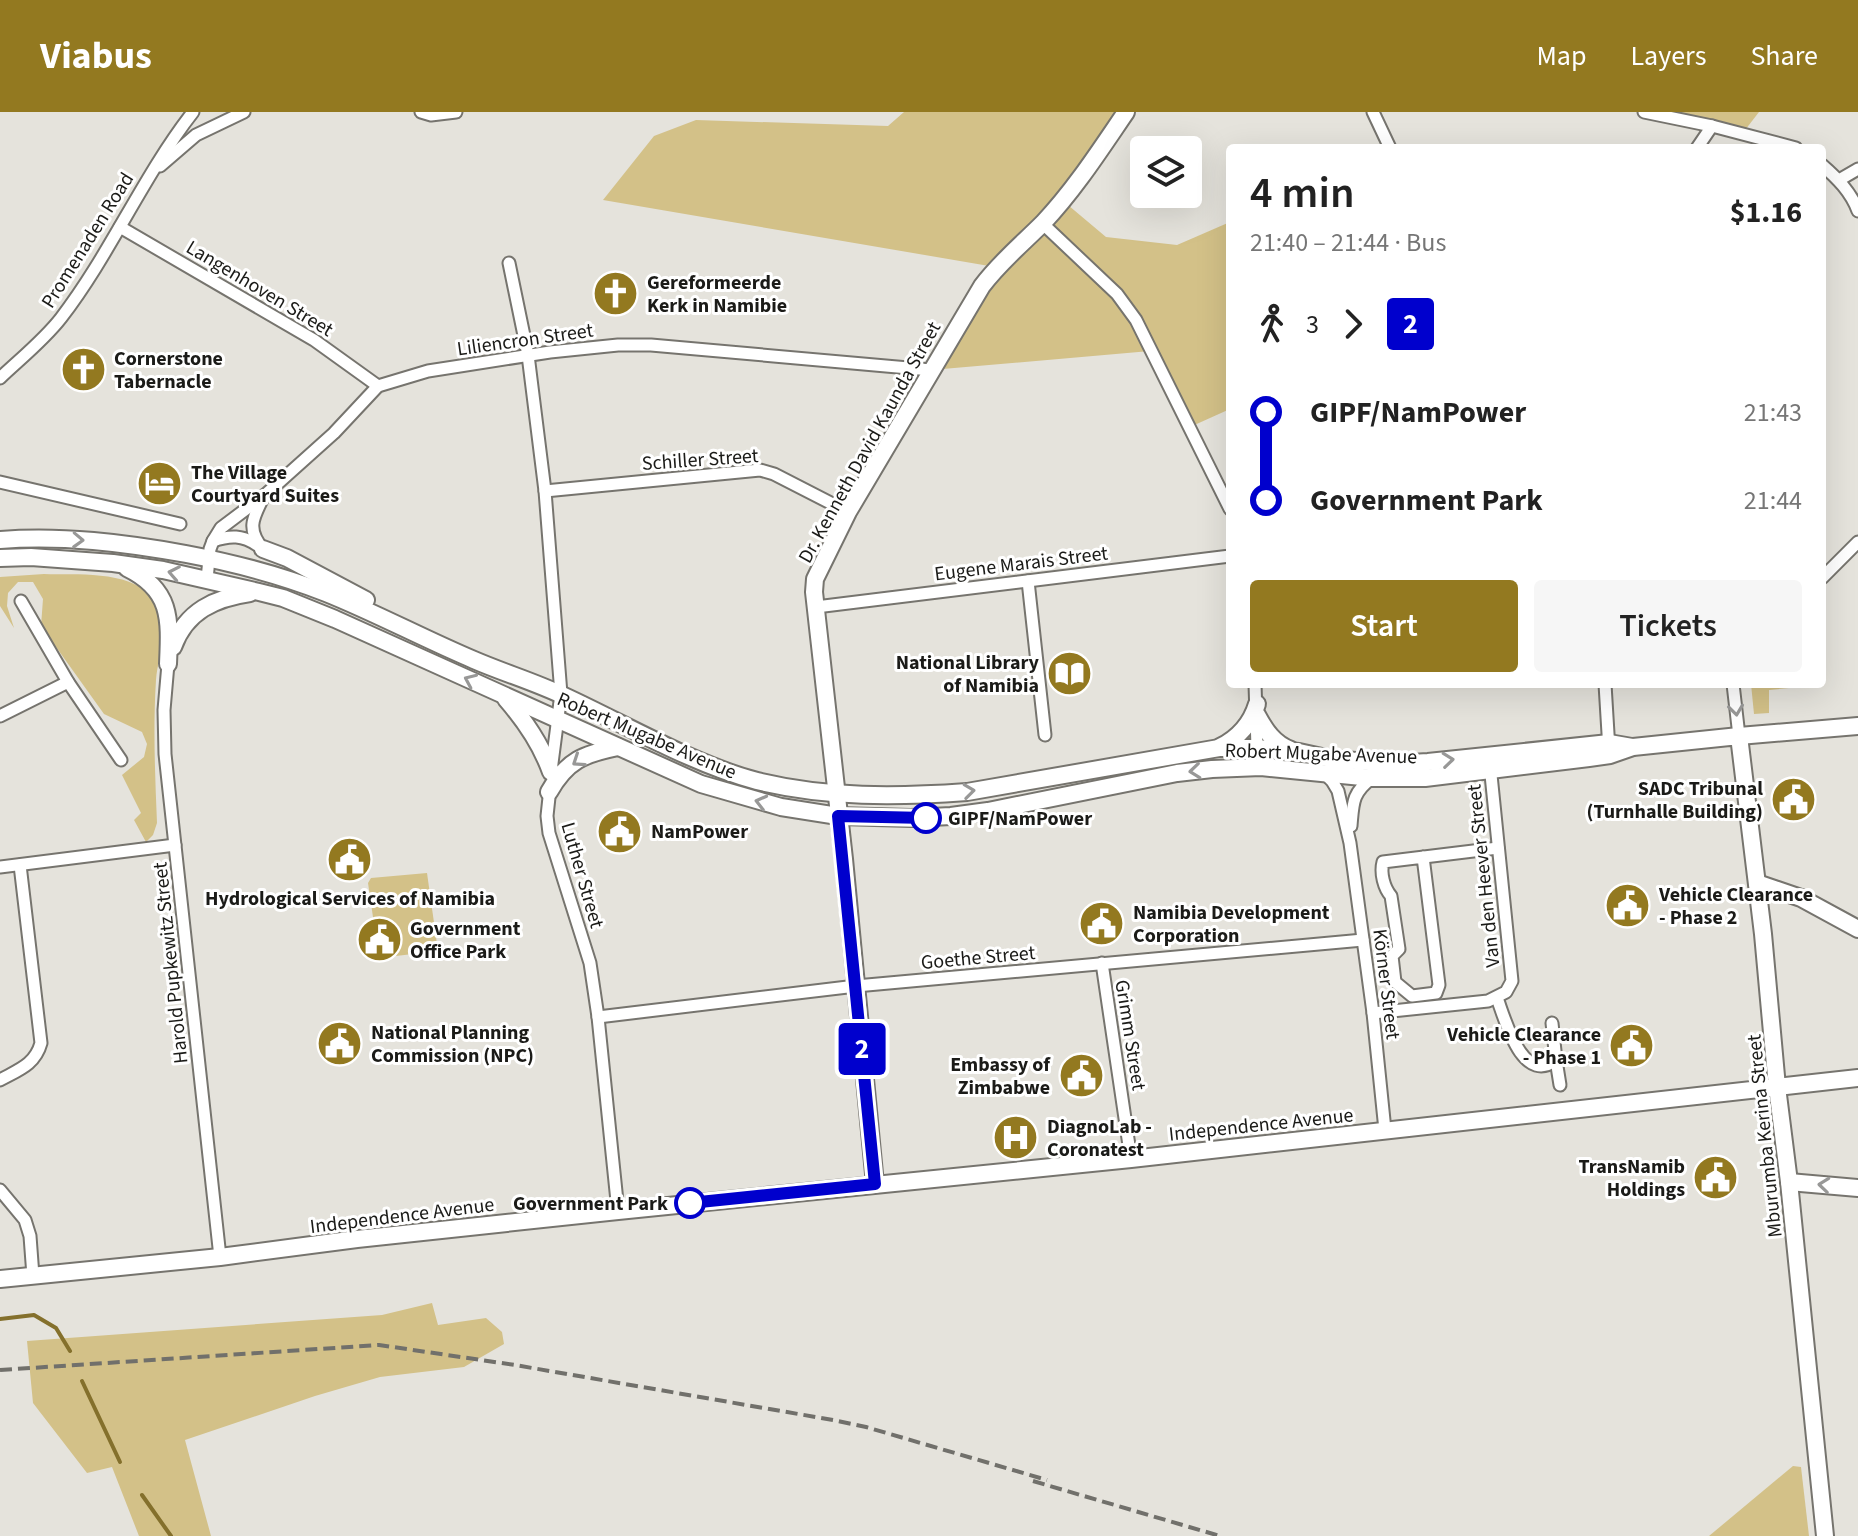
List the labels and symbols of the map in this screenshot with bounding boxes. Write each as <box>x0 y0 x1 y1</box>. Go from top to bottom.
street label: Promenaden Road <box>35 167 141 314</box>
street label: Langenhoven Street <box>181 234 339 344</box>
place label: Gereformeerde Kerk in Namibie <box>647 269 787 320</box>
church icon: Gereformeerde Kerk in Namibie <box>592 270 640 318</box>
street label: Dr. Kenneth David Kaunda Street <box>792 316 948 568</box>
street label: Liliencron Street <box>455 317 595 363</box>
church icon: Cornerstone Tabernacle <box>59 345 107 393</box>
place label: Cornerstone Tabernacle <box>114 345 223 396</box>
street label: Schiller Street <box>641 442 760 478</box>
place label: The Village Courtyard Suites <box>191 459 339 510</box>
hotel icon: The Village Courtyard Suites <box>136 460 184 508</box>
one-way arrow <box>72 531 85 548</box>
street label: Eugene Marais Street <box>933 539 1110 589</box>
one-way arrow <box>167 565 181 582</box>
place label: National Library of Namibia <box>896 649 1040 700</box>
library icon: National Library of Namibia <box>1046 650 1094 698</box>
one-way arrow <box>464 674 478 690</box>
street label: Robert Mugabe Avenue <box>553 685 741 786</box>
one-way arrow <box>1727 703 1744 717</box>
street label: Robert Mugabe Avenue <box>1224 737 1418 771</box>
one-way arrow <box>572 751 586 766</box>
one-way arrow <box>1442 752 1455 769</box>
one-way arrow <box>1188 763 1201 780</box>
place label: SADC Tribunal (Turnhalle Building) <box>1587 775 1763 826</box>
public building icon: SADC Tribunal (Turnhalle Building) <box>1770 776 1818 824</box>
one-way arrow <box>962 783 976 800</box>
street label: Van den Heever Street <box>1460 783 1508 969</box>
one-way arrow <box>755 794 769 811</box>
marker: GIPF/NamPower <box>911 803 941 833</box>
place label: GIPF/NamPower <box>948 805 1092 833</box>
public building icon: NamPower <box>596 807 644 855</box>
place label: NamPower <box>651 818 748 846</box>
street label: Luther Street <box>554 819 611 932</box>
public building icon: Hydrological Services of Namibia <box>326 835 374 883</box>
street label: Harold Pupkewitz Street <box>146 861 195 1065</box>
public building icon: Vehicle Clearance - Phase 2 <box>1604 881 1652 929</box>
place label: Vehicle Clearance - Phase 2 <box>1658 881 1813 932</box>
place label: Hydrological Services of Namibia <box>205 885 495 913</box>
place label: Namibia Development Corporation <box>1133 899 1330 950</box>
public building icon: Namibia Development Corporation <box>1078 900 1126 948</box>
place label: Government Office Park <box>410 915 521 966</box>
public building icon: Government Office Park <box>355 916 403 964</box>
street label: Körner Street <box>1365 927 1407 1041</box>
street label: Goethe Street <box>920 939 1037 977</box>
street label: Grimm Street <box>1107 978 1153 1093</box>
public building icon: National Planning Commission (NPC) <box>316 1019 364 1067</box>
place label: National Planning Commission (NPC) <box>371 1019 534 1070</box>
place label: Vehicle Clearance - Phase 1 <box>1446 1021 1601 1072</box>
public building icon: Vehicle Clearance - Phase 1 <box>1608 1022 1656 1070</box>
line badge: 2 <box>836 1023 888 1075</box>
street label: Mburumba Kerina Street <box>1740 1033 1790 1239</box>
place label: Embassy of Zimbabwe <box>950 1051 1051 1102</box>
public building icon: Embassy of Zimbabwe <box>1057 1051 1105 1099</box>
street label: Independence Avenue <box>1167 1101 1355 1149</box>
hospital icon: DiagnoLab - Coronatest <box>992 1113 1040 1161</box>
place label: DiagnoLab - Coronatest <box>1047 1113 1152 1164</box>
place label: TransNamib Holdings <box>1579 1153 1685 1204</box>
public building icon: TransNamib Holdings <box>1692 1154 1740 1202</box>
one-way arrow <box>1817 1177 1830 1194</box>
marker: Government Park <box>675 1188 705 1218</box>
place label: Government Park <box>513 1190 668 1218</box>
street label: Independence Avenue <box>308 1191 496 1241</box>

